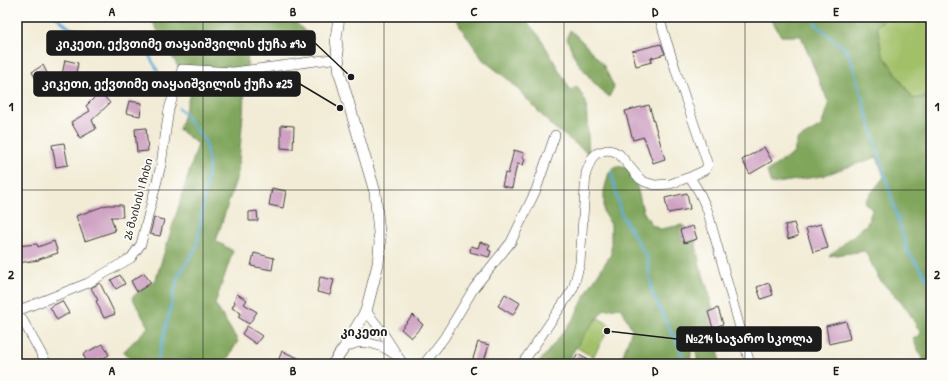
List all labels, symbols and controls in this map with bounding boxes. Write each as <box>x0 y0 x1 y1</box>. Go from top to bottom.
text: A <box>109 2 116 20</box>
text: B <box>290 2 297 20</box>
text: C <box>470 2 478 20</box>
text: D <box>652 2 659 20</box>
text: E <box>833 2 839 20</box>
callout: კიკეთი, ექვთიმე თაყაიშვილის ქუჩა #9ა <box>47 31 315 55</box>
text: კიკეთი, ექვთიმე თაყაიშვილის ქუჩა #9ა <box>55 35 307 52</box>
callout: კიკეთი, ექვთიმე თაყაიშვილის ქუჩა #25 <box>34 72 300 96</box>
text: კიკეთი, ექვთიმე თაყაიშვილის ქუჩა #25 <box>42 75 293 92</box>
text: 1 <box>9 97 14 115</box>
text: 1 <box>935 97 940 115</box>
street label: 26 მაისის I ჩიხი <box>120 157 156 241</box>
text: 2 <box>8 265 15 283</box>
text: 2 <box>934 265 941 283</box>
district label: კიკეთი <box>340 323 388 340</box>
callout: №214 საჯარო სკოლა <box>677 327 821 351</box>
text: №214 საჯარო სკოლა <box>685 330 813 347</box>
text: A <box>109 361 116 379</box>
text: B <box>290 361 297 379</box>
text: C <box>470 361 478 379</box>
text: D <box>652 361 659 379</box>
text: E <box>833 361 839 379</box>

